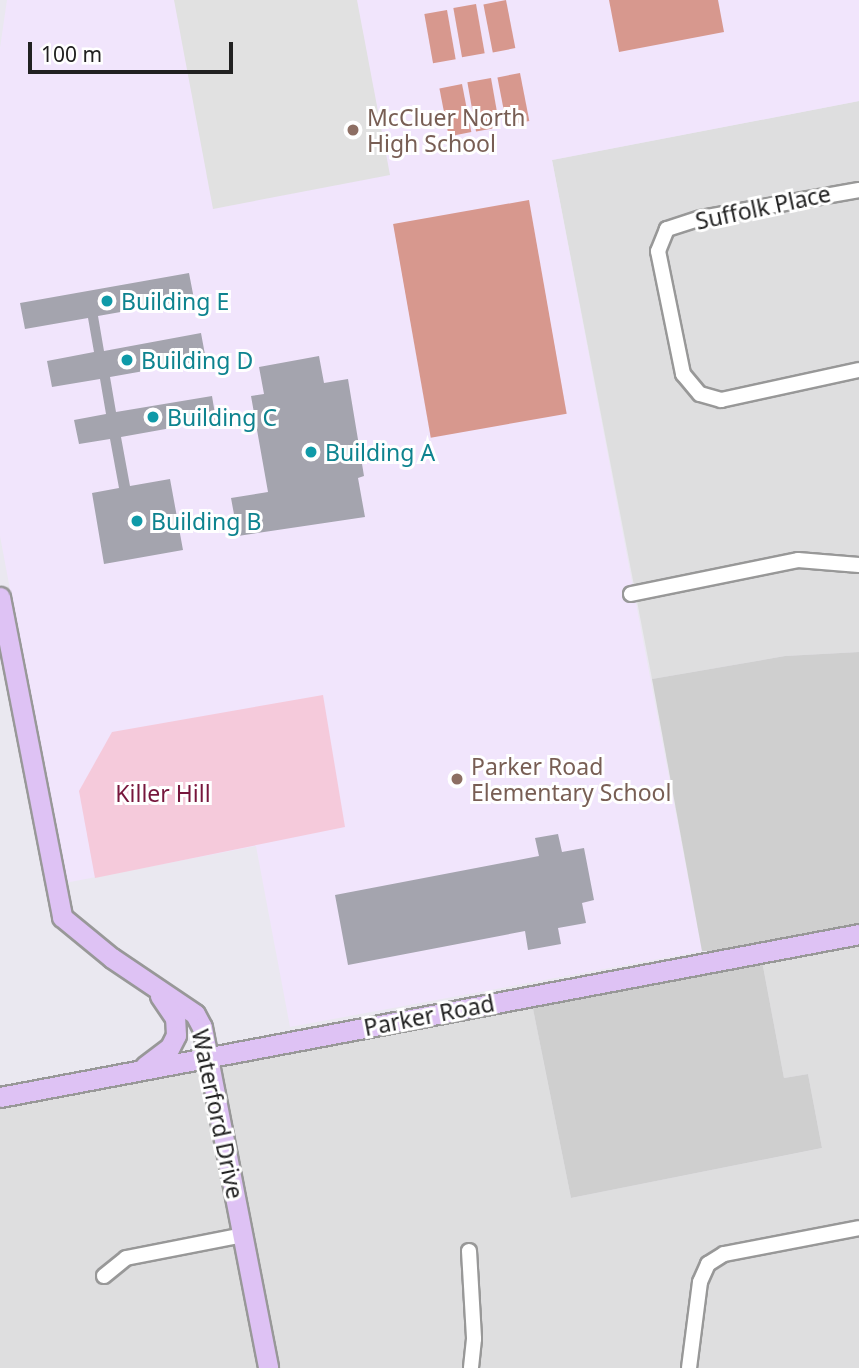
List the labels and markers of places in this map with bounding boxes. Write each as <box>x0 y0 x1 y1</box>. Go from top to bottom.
place label: McCluer North High School <box>367 103 525 157</box>
marker: McCluer North High School <box>345 122 361 138</box>
place label: Building E <box>121 287 229 315</box>
marker: Building E <box>99 293 115 309</box>
place label: Building D <box>141 346 253 374</box>
marker: Building D <box>119 352 135 368</box>
place label: Building C <box>167 403 277 431</box>
marker: Building C <box>145 409 161 425</box>
place label: Building A <box>325 438 435 466</box>
marker: Building A <box>303 444 319 460</box>
place label: Building B <box>151 507 261 535</box>
marker: Building B <box>129 513 145 529</box>
place label: Parker Road Elementary School <box>471 752 671 806</box>
marker: Parker Road Elementary School <box>449 771 465 787</box>

